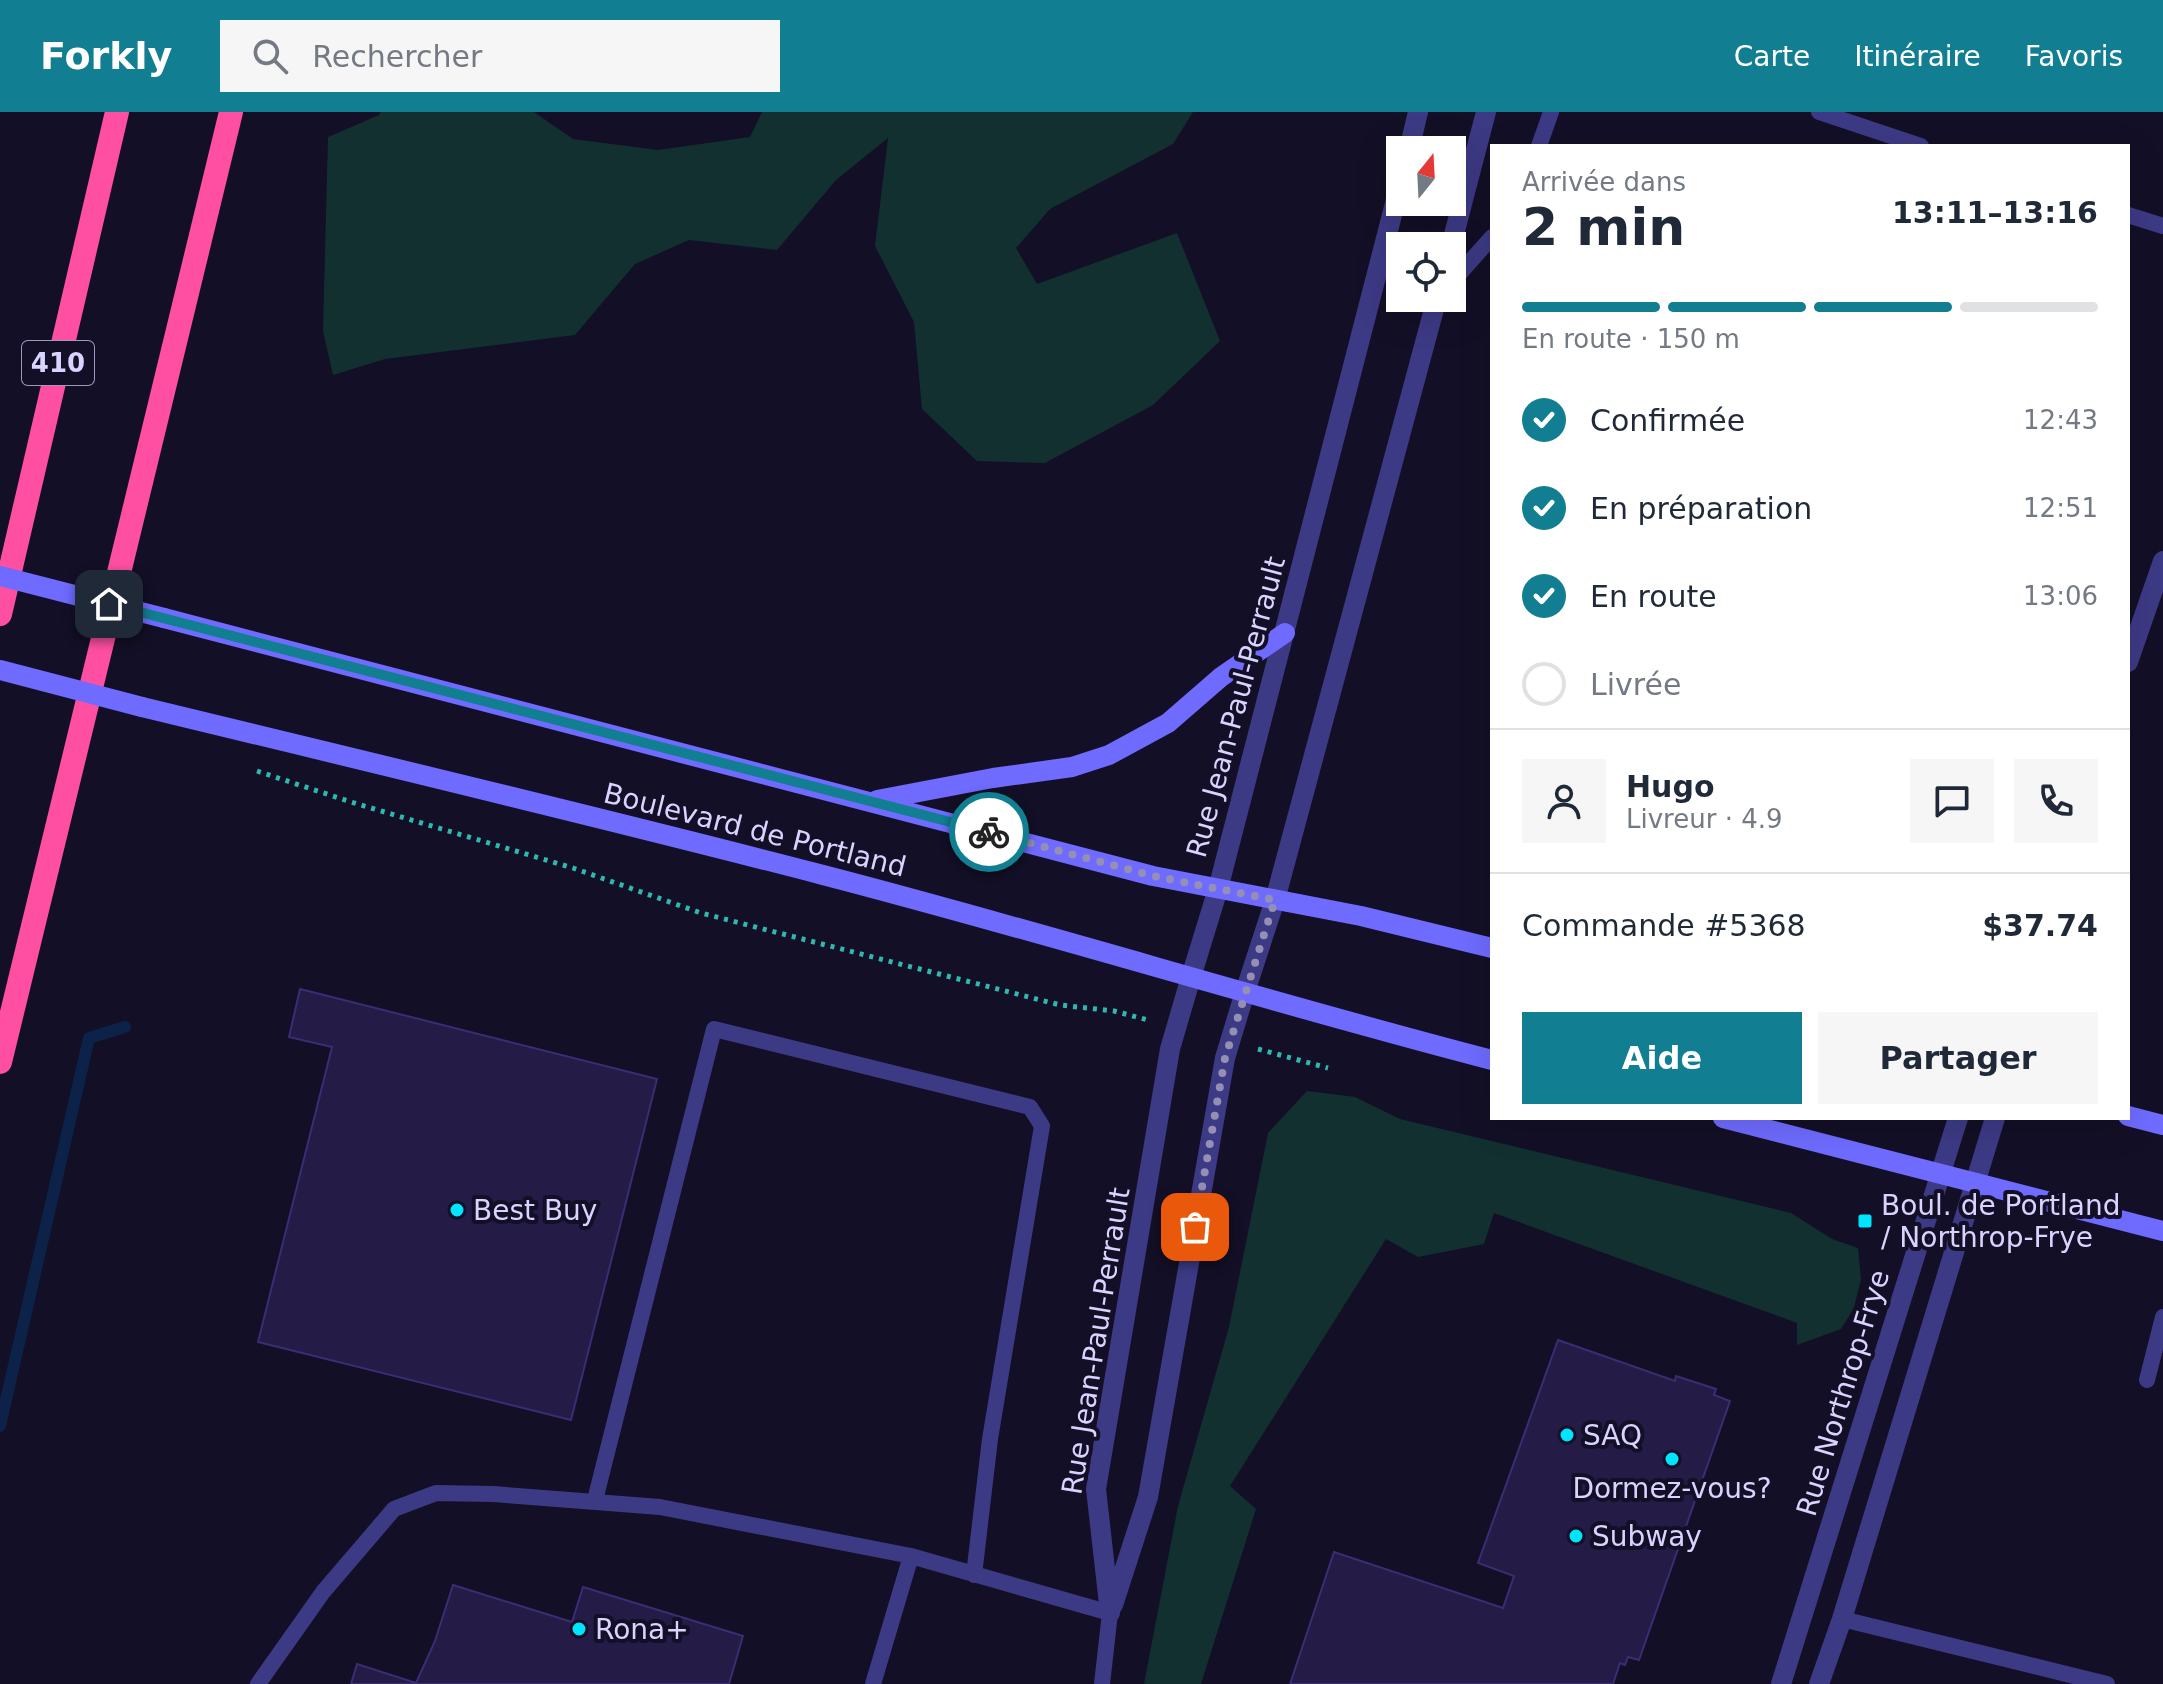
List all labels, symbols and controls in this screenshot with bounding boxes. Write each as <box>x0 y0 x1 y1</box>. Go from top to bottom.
search box <box>220 20 780 92</box>
text: Forkly <box>40 34 172 78</box>
icon: search <box>248 34 292 78</box>
text: Rechercher <box>312 39 482 74</box>
text: Carte <box>1734 40 1810 73</box>
text: Itinéraire <box>1854 40 1981 73</box>
text: Favoris <box>2025 40 2123 73</box>
north arrow <box>1386 136 1466 216</box>
map controls <box>1386 136 1466 312</box>
text: Arrivée dans <box>1522 167 1686 197</box>
text: 13:11–13:16 <box>1892 195 2098 230</box>
text: 2 min <box>1522 197 1685 257</box>
button: locate <box>1386 232 1466 312</box>
text: En route · 150 m <box>1522 324 1740 354</box>
road number: 410 <box>22 341 94 385</box>
icon: check <box>1522 398 1566 442</box>
text: Confirmée <box>1590 403 1745 438</box>
text: 12:43 <box>2023 405 2098 435</box>
icon: check <box>1522 486 1566 530</box>
text: En préparation <box>1590 491 1812 526</box>
text: 12:51 <box>2023 493 2098 523</box>
street label: Rue Jean-Paul-Perrault <box>1180 553 1292 861</box>
pin <box>75 570 143 638</box>
icon: check <box>1522 574 1566 618</box>
text: En route <box>1590 579 1717 614</box>
text: 13:06 <box>2023 581 2098 611</box>
icon: home <box>87 582 131 626</box>
text: Livrée <box>1590 667 1681 702</box>
button: person <box>1522 759 1606 843</box>
button: chat <box>1910 759 1994 843</box>
button: phone <box>2014 759 2098 843</box>
text: Hugo <box>1626 769 1715 804</box>
street label: Boulevard de Portland <box>600 776 910 884</box>
courier <box>949 792 1029 872</box>
text: Livreur · 4.9 <box>1626 804 1783 834</box>
icon: bike <box>967 810 1011 854</box>
text: Commande #5368 <box>1522 908 1806 943</box>
text: $37.74 <box>1982 908 2098 943</box>
button: Aide <box>1522 1012 1802 1104</box>
button: Partager <box>1818 1012 2098 1104</box>
street label: Rue Jean-Paul-Perrault <box>1055 1185 1137 1497</box>
place label: Boul. de Portland / Northrop-Frye <box>1881 1189 2121 1254</box>
pin <box>1161 1193 1229 1261</box>
place label: Best Buy <box>473 1194 597 1227</box>
marker: Best Buy <box>448 1201 466 1219</box>
icon: bag <box>1173 1205 1217 1249</box>
marker: Boul. de Portland / Northrop-Frye <box>1856 1212 1874 1230</box>
street label: Rue Northrop-Frye <box>1790 1266 1896 1520</box>
place label: SAQ <box>1583 1419 1642 1452</box>
marker: SAQ <box>1558 1426 1576 1444</box>
marker: Dormez-vous? <box>1663 1450 1681 1468</box>
place label: Dormez-vous? <box>1572 1472 1772 1505</box>
place label: Subway <box>1592 1520 1702 1553</box>
marker: Subway <box>1567 1527 1585 1545</box>
place label: Rona+ <box>595 1613 689 1646</box>
marker: Rona+ <box>570 1620 588 1638</box>

